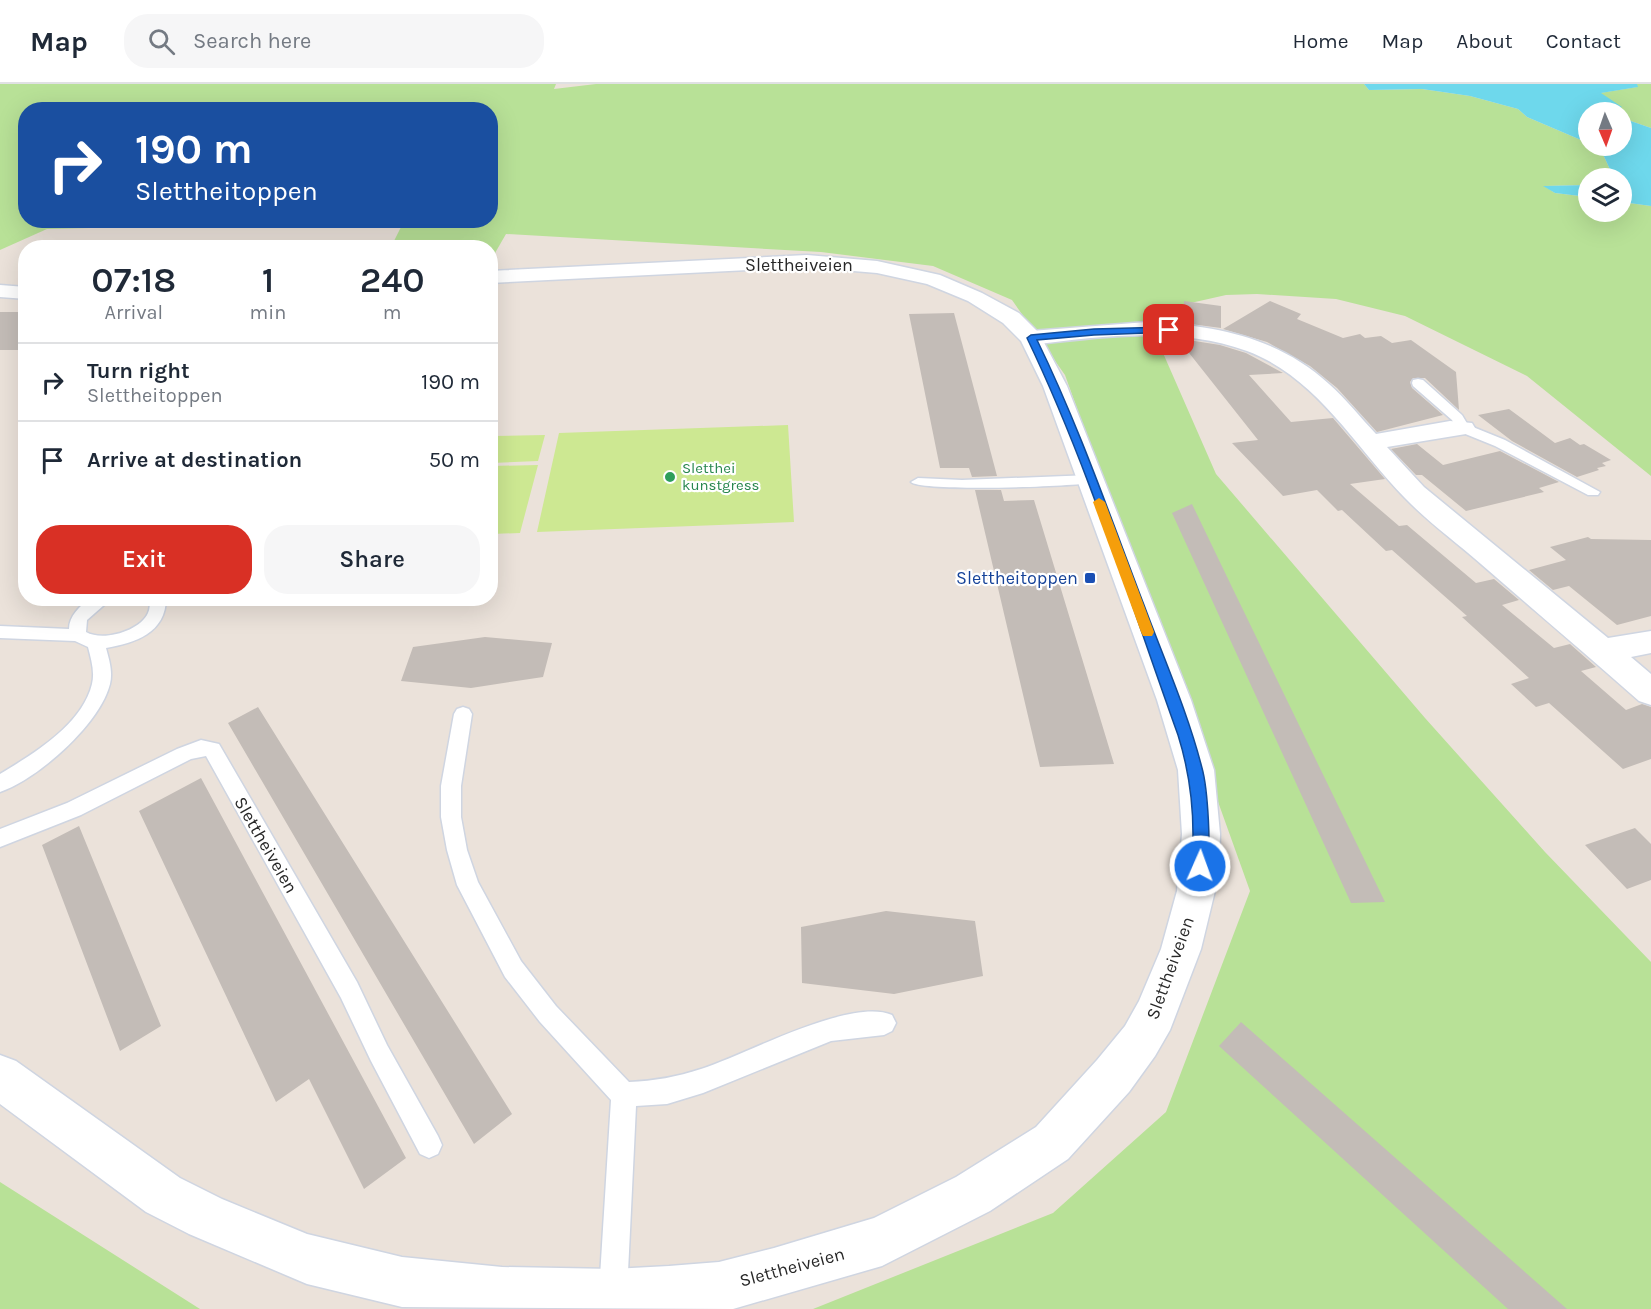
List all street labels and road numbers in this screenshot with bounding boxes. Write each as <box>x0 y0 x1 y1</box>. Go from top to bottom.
street label: Slettheiveien <box>745 254 853 276</box>
street label: Slettheiveien <box>229 793 303 897</box>
street label: Slettheiveien <box>1141 914 1199 1022</box>
street label: Slettheiveien <box>737 1242 847 1292</box>

